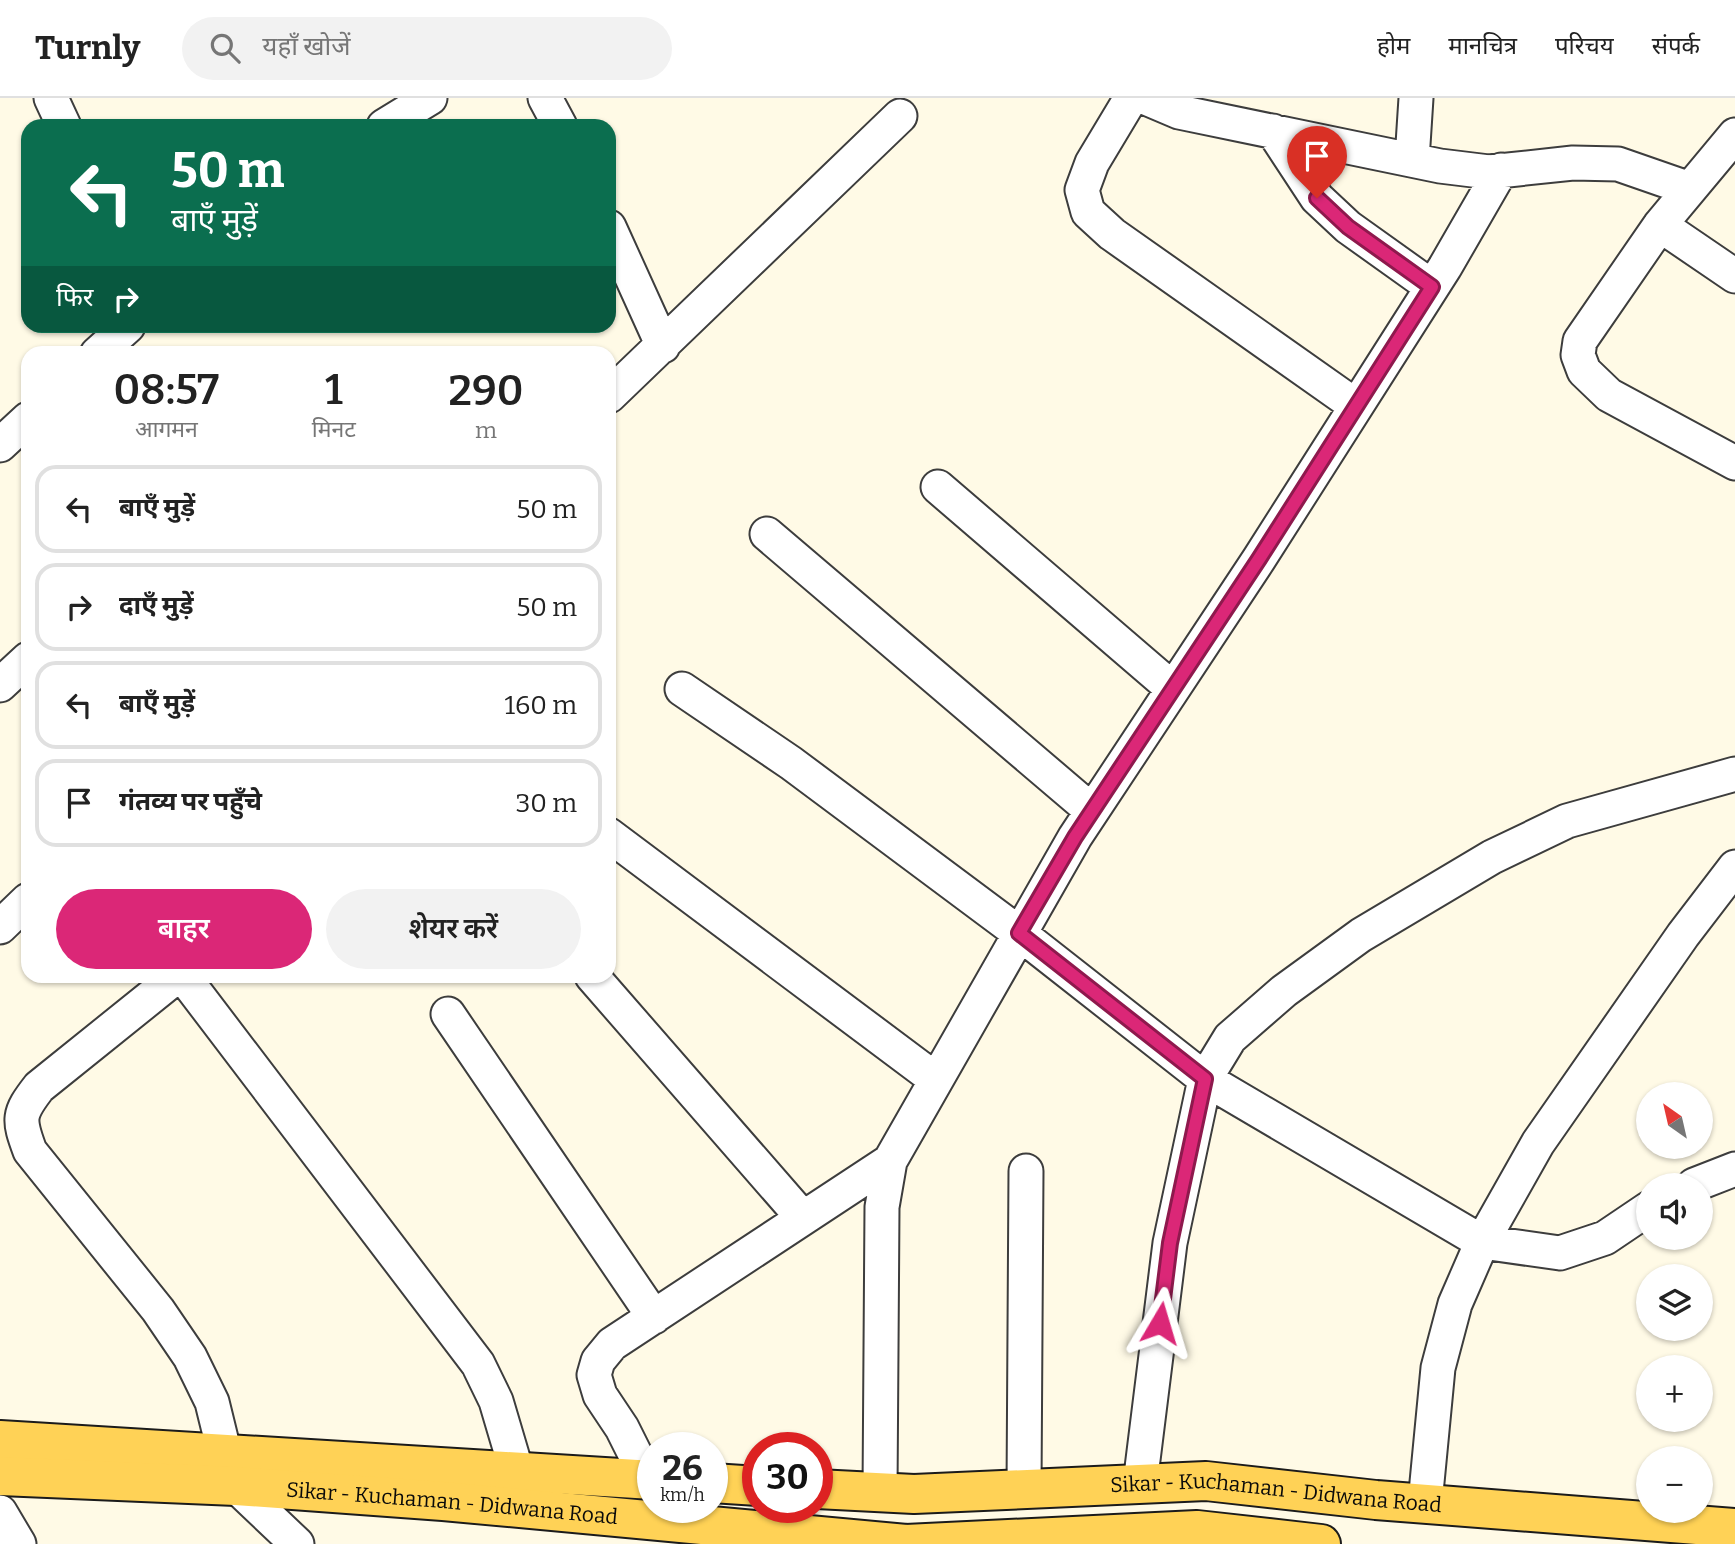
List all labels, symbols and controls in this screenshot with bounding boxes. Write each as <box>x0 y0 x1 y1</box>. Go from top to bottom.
search box <box>182 17 672 80</box>
text: Turnly <box>35 28 140 68</box>
icon: search <box>206 29 244 67</box>
text: यहाँ खोजें <box>262 31 350 62</box>
text: होम <box>1377 32 1410 60</box>
text: मानचित्र <box>1448 32 1517 60</box>
text: परिचय <box>1555 32 1614 60</box>
text: संपर्क <box>1652 32 1700 60</box>
pin <box>1287 126 1347 198</box>
icon: arrive <box>1298 137 1336 175</box>
text: 50 m <box>171 141 284 200</box>
icon: left <box>56 147 147 238</box>
text: बाएँ मुड़ें <box>171 201 258 239</box>
icon: right <box>107 280 145 318</box>
text: फिर <box>56 282 93 313</box>
text: 08:57 <box>114 365 219 415</box>
text: 1 <box>325 365 343 415</box>
text: 290 <box>449 366 523 416</box>
text: आगमन <box>135 415 198 443</box>
text: मिनट <box>312 415 356 443</box>
text: m <box>475 416 497 444</box>
icon: left <box>60 490 98 528</box>
text: बाएँ मुड़ें <box>119 492 195 523</box>
text: 50 m <box>516 494 577 525</box>
icon: right <box>60 588 98 626</box>
text: दाएँ मुड़ें <box>119 590 194 621</box>
text: 50 m <box>516 592 577 623</box>
icon: left <box>60 686 98 724</box>
text: बाएँ मुड़ें <box>119 688 195 719</box>
text: 160 m <box>505 690 577 721</box>
icon: arrive <box>60 784 98 822</box>
text: गंतव्य पर पहुँचे <box>119 786 262 817</box>
text: 30 m <box>516 788 577 819</box>
button: बाहर <box>56 889 312 969</box>
button: शेयर करें <box>326 889 581 969</box>
north arrow <box>1636 1082 1713 1158</box>
map controls <box>1636 1082 1713 1523</box>
button: sound <box>1636 1173 1713 1250</box>
button: layers <box>1636 1264 1713 1341</box>
position arrow <box>1123 1286 1197 1360</box>
button: + <box>1636 1355 1713 1432</box>
speed limit sign: 30 <box>742 1432 833 1523</box>
button: − <box>1636 1446 1713 1523</box>
text: 26 <box>662 1447 703 1489</box>
street label: Sikar - Kuchaman - Didwana Road <box>1110 1468 1443 1518</box>
street label: Sikar - Kuchaman - Didwana Road <box>285 1477 619 1530</box>
text: km/h <box>660 1484 705 1506</box>

